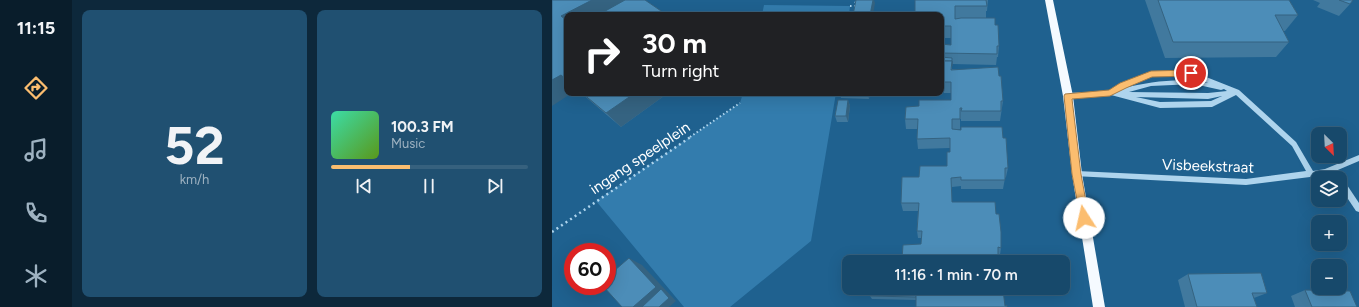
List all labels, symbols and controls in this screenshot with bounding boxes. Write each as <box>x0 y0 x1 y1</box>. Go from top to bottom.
text: 11:15 <box>17 17 55 39</box>
text: 30 m <box>642 26 707 60</box>
icon: right <box>576 28 628 80</box>
pin <box>1174 56 1208 90</box>
text: Turn right <box>642 60 719 82</box>
icon: arrive <box>1180 62 1202 84</box>
icon: directions <box>22 74 50 102</box>
text: 52 <box>164 115 225 177</box>
text: 100.3 FM <box>391 118 454 136</box>
street label: ingang speelplein <box>586 118 694 198</box>
north arrow <box>1311 127 1347 163</box>
map controls <box>1311 127 1347 295</box>
icon: music <box>22 136 50 164</box>
text: Music <box>391 136 425 151</box>
street label: Visbeekstraat <box>1162 155 1255 177</box>
button: layers <box>1311 171 1347 207</box>
text: km/h <box>180 172 209 187</box>
icon: previous <box>353 175 375 197</box>
icon: pause <box>418 175 440 197</box>
icon: next <box>484 175 506 197</box>
position arrow <box>1063 197 1105 239</box>
icon: phone <box>22 199 50 227</box>
button: + <box>1311 215 1347 251</box>
speed limit sign: 60 <box>564 243 616 295</box>
button: − <box>1311 259 1347 295</box>
icon: climate <box>22 262 50 290</box>
text: 11:16 · 1 min · 70 m <box>894 266 1018 284</box>

